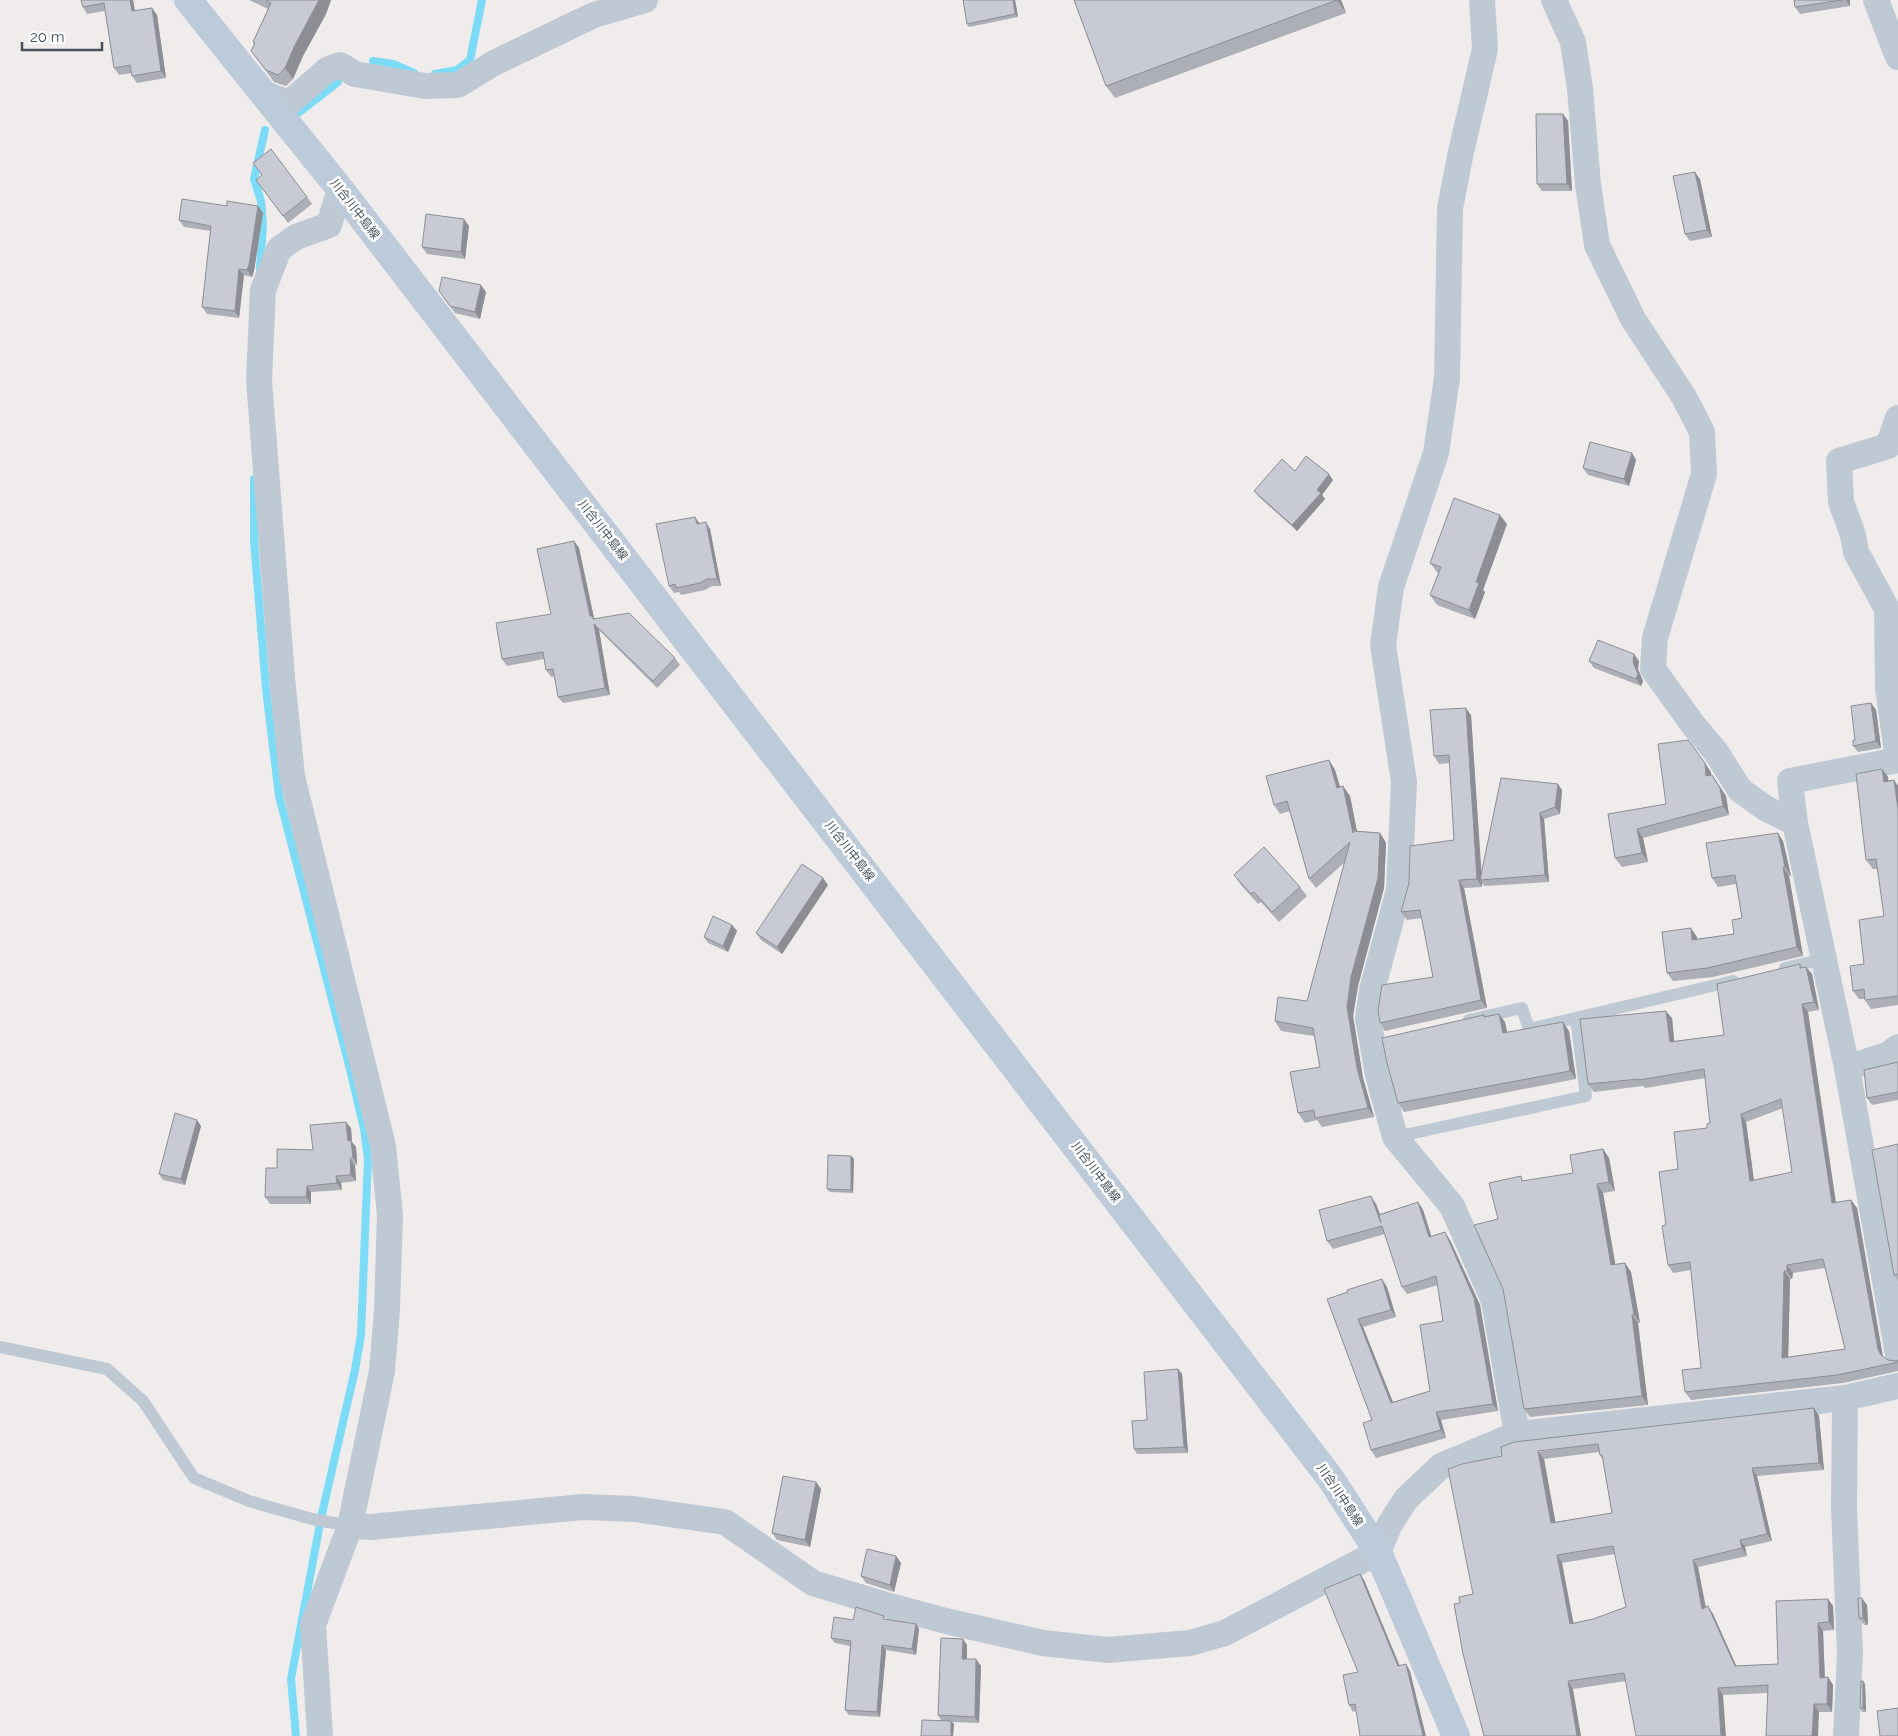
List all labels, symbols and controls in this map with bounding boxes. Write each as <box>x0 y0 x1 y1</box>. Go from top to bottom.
scale bar <box>22 20 102 52</box>
text: 20 m <box>30 28 65 46</box>
street label: 川合川中島線 <box>327 176 383 242</box>
street label: 川合川中島線 <box>575 497 631 563</box>
street label: 川合川中島線 <box>822 818 878 884</box>
street label: 川合川中島線 <box>1069 1139 1123 1205</box>
street label: 川合川中島線 <box>1314 1461 1366 1529</box>

